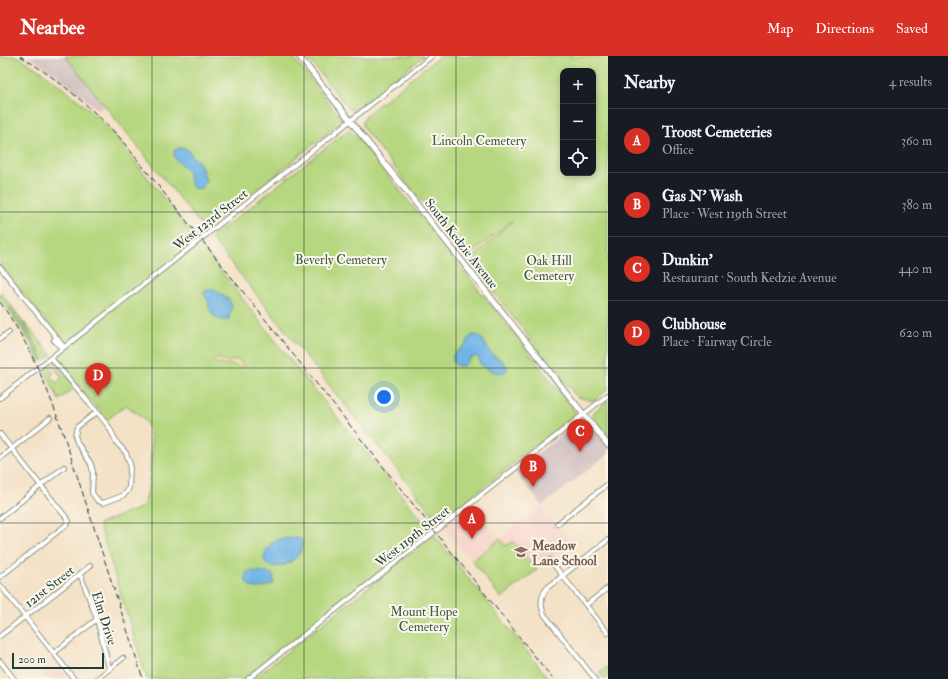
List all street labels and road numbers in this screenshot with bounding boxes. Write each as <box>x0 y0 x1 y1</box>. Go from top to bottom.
street label: West 123rd Street <box>169 186 251 255</box>
street label: South Kedzie Avenue <box>421 195 502 292</box>
street label: West 119th Street <box>371 503 453 571</box>
street label: 121st Street <box>22 562 78 611</box>
street label: Elm Drive <box>88 590 120 648</box>

